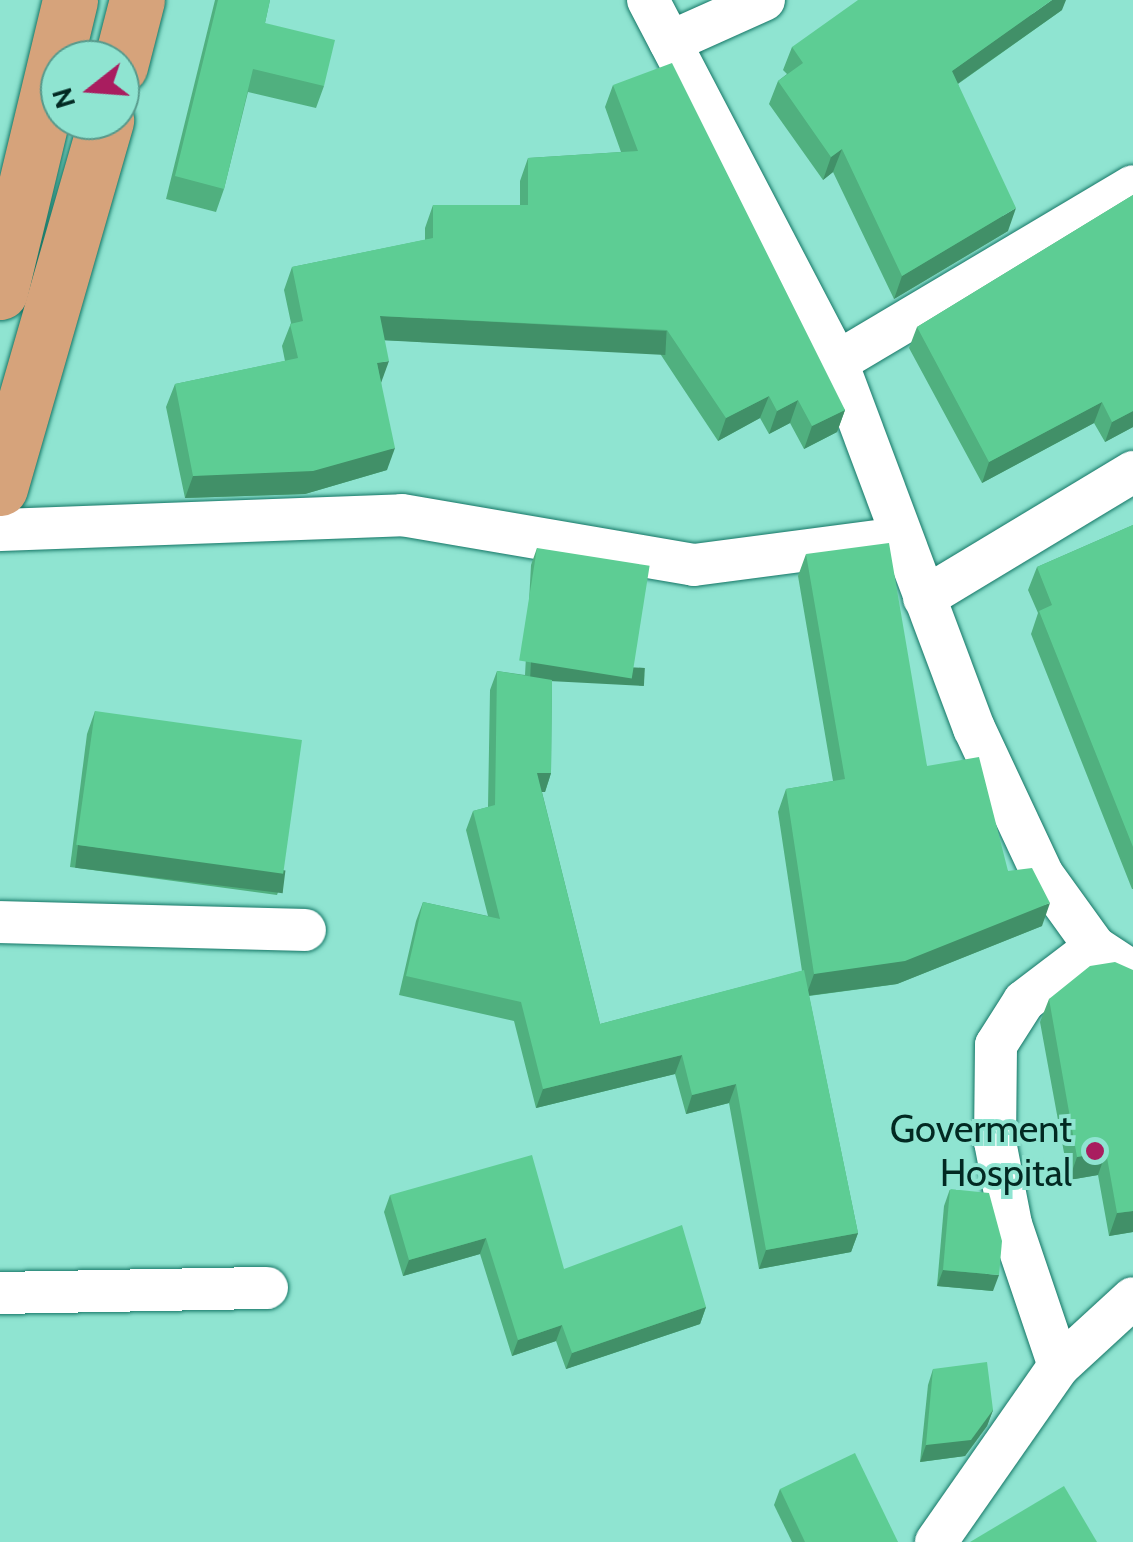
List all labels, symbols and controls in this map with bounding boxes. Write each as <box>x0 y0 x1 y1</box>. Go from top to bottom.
north arrow <box>40 40 140 140</box>
text: N <box>44 84 82 113</box>
place label: Goverment Hospital <box>890 1106 1072 1196</box>
marker: Goverment Hospital <box>1082 1138 1108 1164</box>

